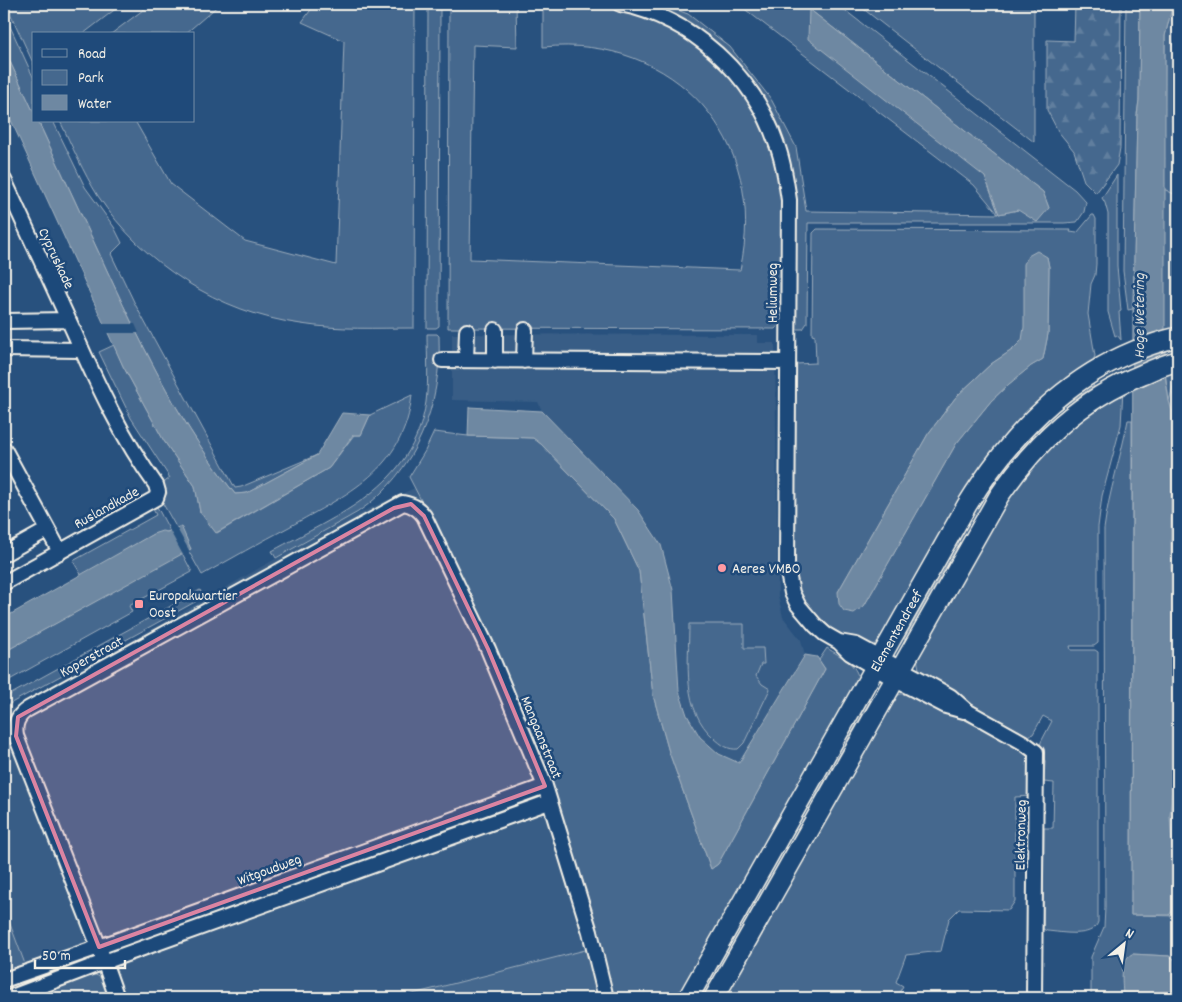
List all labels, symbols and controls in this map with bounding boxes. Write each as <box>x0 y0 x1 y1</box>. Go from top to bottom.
legend <box>32 32 195 122</box>
text: Road <box>78 44 106 66</box>
text: Park <box>78 68 104 90</box>
text: Water <box>78 94 112 116</box>
street label: Cypruskade <box>31 224 79 294</box>
street label: Heliumweg <box>763 263 785 323</box>
water label: Hoge Wetering <box>1129 272 1152 359</box>
street label: Ruslandkade <box>70 482 144 536</box>
place label: Aeres VMBO <box>732 559 800 581</box>
marker: Aeres VMBO <box>716 562 728 574</box>
place label: Europakwartier Oost <box>149 586 238 625</box>
street label: Elementendreef <box>866 586 930 677</box>
marker: Europakwartier Oost <box>133 598 145 610</box>
street label: Koperstraat <box>56 631 128 684</box>
street label: Mangaanstraat <box>514 693 567 783</box>
street label: Elektronweg <box>1010 800 1034 871</box>
street label: Witgoudweg <box>235 849 305 893</box>
north arrow <box>1100 920 1150 970</box>
text: N <box>1121 924 1137 945</box>
scale bar <box>35 937 125 969</box>
text: 50 m <box>42 946 71 968</box>

